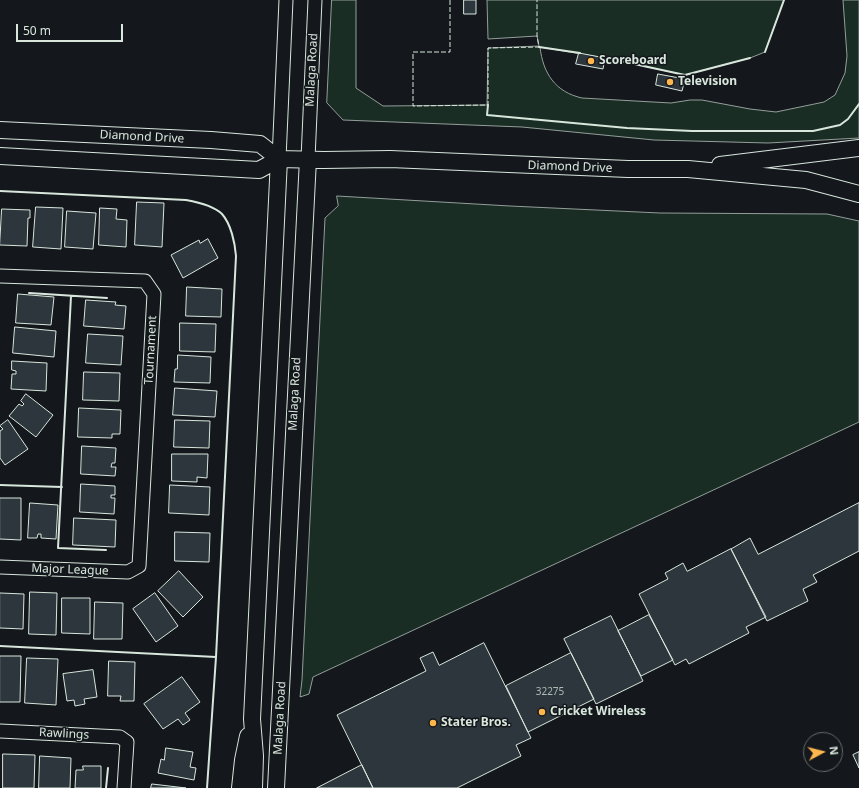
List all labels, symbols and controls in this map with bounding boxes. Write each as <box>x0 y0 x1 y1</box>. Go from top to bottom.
scale bar <box>18 16 125 42</box>
text: 50 m <box>23 22 51 39</box>
street label: Malaga Road <box>303 33 321 107</box>
place label: Scoreboard <box>599 54 667 68</box>
marker: Scoreboard <box>586 56 596 66</box>
place label: Television <box>678 75 737 89</box>
marker: Television <box>665 77 675 87</box>
street label: Diamond Drive <box>99 128 185 146</box>
street label: Diamond Drive <box>527 158 613 176</box>
street label: Tournament <box>142 315 160 385</box>
street label: Malaga Road <box>286 357 304 431</box>
street label: Major League <box>31 561 109 579</box>
street label: Malaga Road <box>271 681 289 755</box>
house number: 32275 <box>536 686 564 698</box>
place label: Cricket Wireless <box>550 705 646 719</box>
marker: Cricket Wireless <box>537 707 547 717</box>
place label: Stater Bros. <box>441 716 511 730</box>
marker: Stater Bros. <box>428 718 438 728</box>
street label: Rawlings <box>38 725 90 743</box>
north arrow <box>803 732 843 772</box>
text: N <box>826 745 842 756</box>

